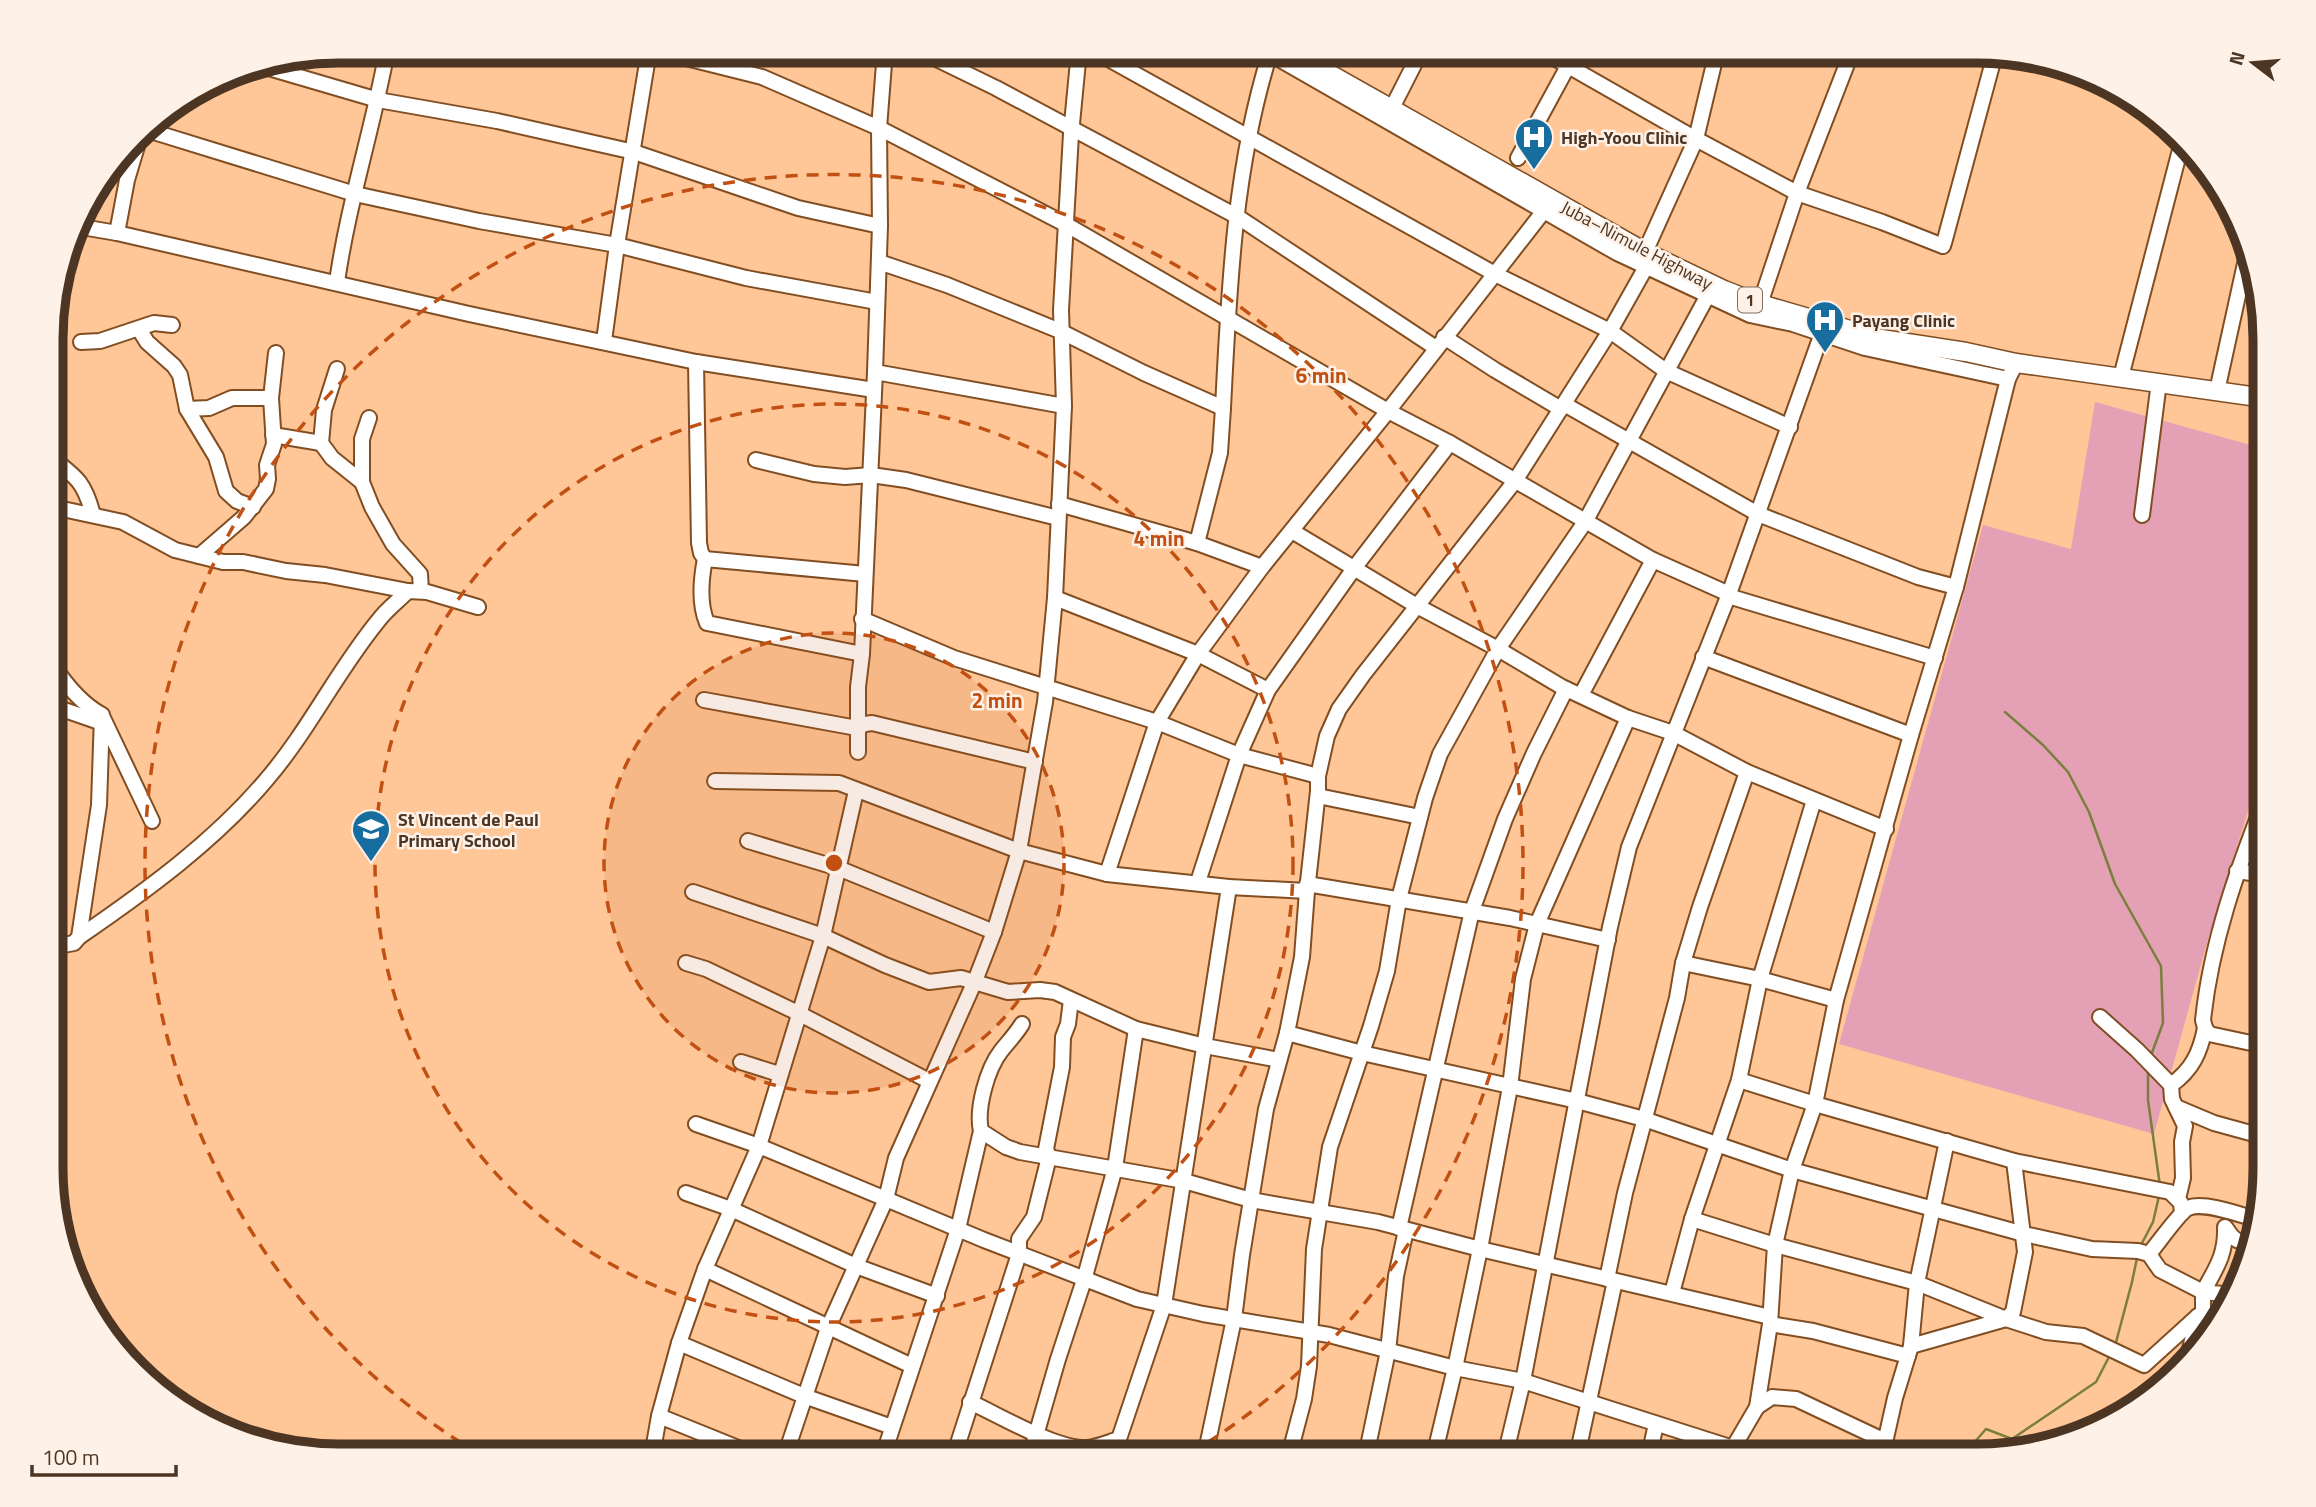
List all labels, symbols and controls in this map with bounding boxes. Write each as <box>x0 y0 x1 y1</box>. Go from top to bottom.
north arrow <box>2218 28 2288 98</box>
text: N <box>2220 48 2252 69</box>
hospital icon: High-Yoou Clinic <box>1513 116 1555 171</box>
place label: High-Yoou Clinic <box>1561 124 1687 151</box>
street label: Juba–Nimule Highway <box>1556 193 1718 297</box>
road number: 1 <box>1738 288 1762 312</box>
hospital icon: Payang Clinic <box>1804 299 1846 354</box>
place label: Payang Clinic <box>1852 307 1955 334</box>
text: 6 min <box>1295 359 1347 391</box>
text: 4 min <box>1133 522 1185 554</box>
text: 2 min <box>971 684 1023 716</box>
place label: St Vincent de Paul Primary School <box>398 806 539 854</box>
school or university icon: St Vincent de Paul Primary School <box>350 808 392 863</box>
centre of rings <box>822 851 846 875</box>
scale bar <box>32 1434 175 1478</box>
text: 100 m <box>42 1441 99 1473</box>

